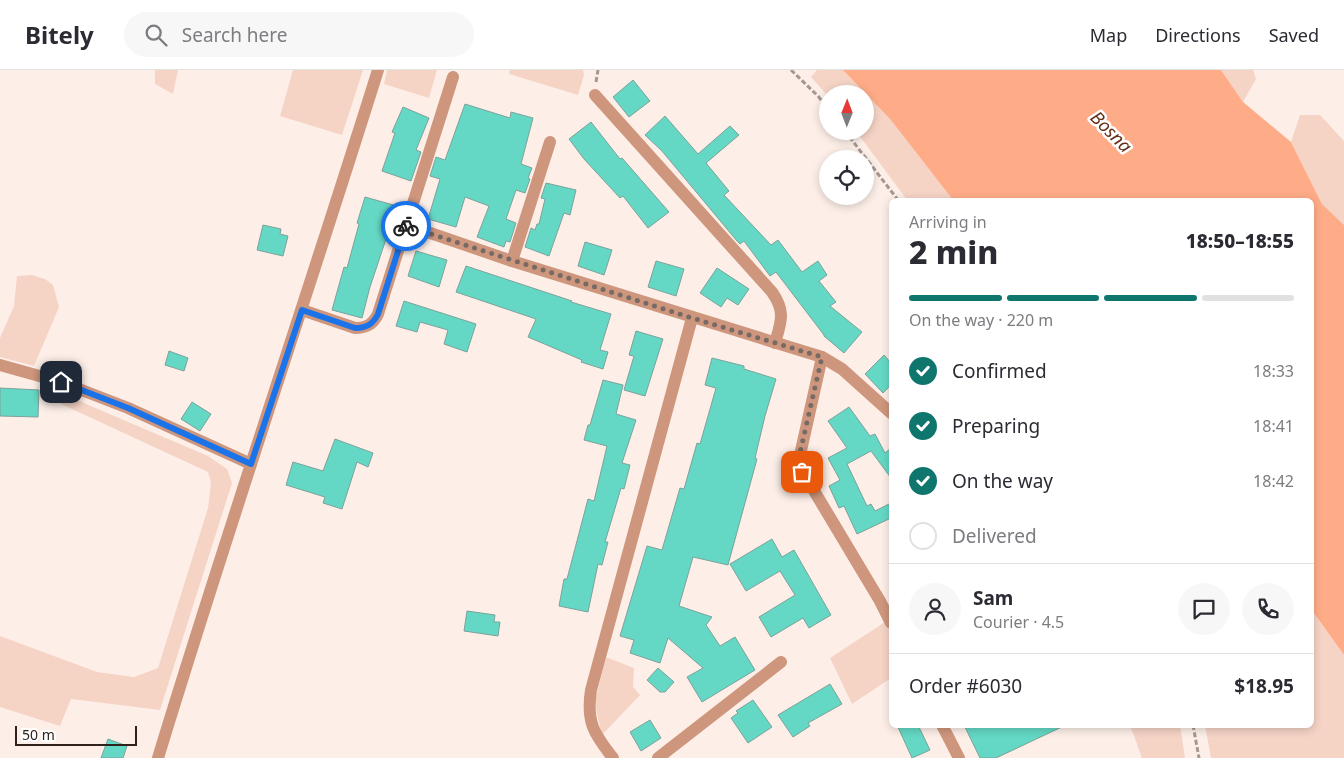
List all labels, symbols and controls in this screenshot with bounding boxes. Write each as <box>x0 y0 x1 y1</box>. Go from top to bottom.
search box <box>124 12 474 57</box>
text: Bitely <box>25 18 94 51</box>
icon: search <box>142 21 170 49</box>
text: Search here <box>182 22 287 48</box>
text: Map <box>1090 23 1127 47</box>
text: Directions <box>1155 23 1241 47</box>
text: Saved <box>1269 23 1319 47</box>
north arrow <box>819 85 874 140</box>
map controls <box>819 85 874 205</box>
water label: Bosna <box>1086 105 1138 157</box>
button: locate <box>819 150 874 205</box>
courier <box>381 201 431 251</box>
text: Arriving in <box>909 211 987 233</box>
icon: bike <box>392 212 420 240</box>
text: 18:50–18:55 <box>1186 228 1294 254</box>
text: 2 min <box>909 230 998 273</box>
text: On the way · 220 m <box>909 309 1053 331</box>
icon: check <box>909 357 937 385</box>
text: Confirmed <box>952 358 1047 384</box>
text: 18:33 <box>1253 360 1294 382</box>
pin <box>40 361 82 403</box>
icon: home <box>47 368 75 396</box>
icon: check <box>909 412 937 440</box>
text: Preparing <box>952 413 1040 439</box>
text: 18:41 <box>1253 415 1294 437</box>
pin <box>781 451 823 493</box>
icon: bag <box>788 458 816 486</box>
icon: check <box>909 467 937 495</box>
text: On the way <box>952 468 1053 494</box>
text: 18:42 <box>1253 470 1294 492</box>
text: Delivered <box>952 523 1037 549</box>
button: person <box>909 583 961 635</box>
button: chat <box>1178 583 1230 635</box>
button: phone <box>1242 583 1294 635</box>
text: Sam <box>973 585 1013 611</box>
text: Courier · 4.5 <box>973 611 1064 633</box>
text: Order #6030 <box>909 673 1022 699</box>
text: $18.95 <box>1234 673 1294 699</box>
scale bar <box>15 723 138 746</box>
text: 50 m <box>22 725 55 744</box>

